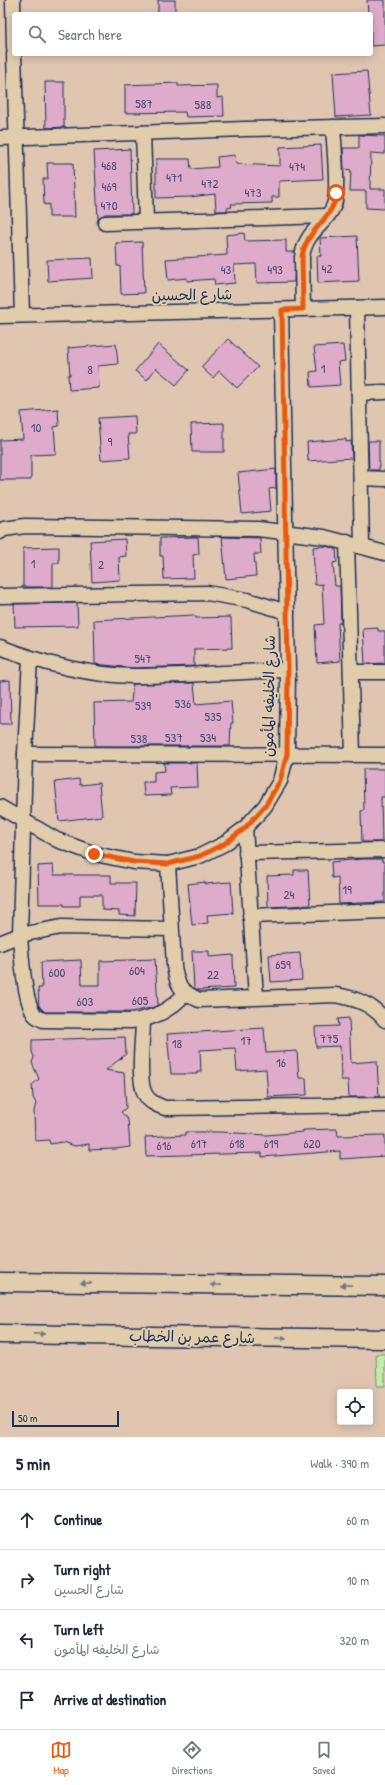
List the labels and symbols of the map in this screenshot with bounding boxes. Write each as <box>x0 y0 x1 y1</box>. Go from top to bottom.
house number: 587 <box>135 94 153 112</box>
house number: 588 <box>195 95 212 113</box>
house number: 468 <box>101 156 117 174</box>
house number: 474 <box>289 157 305 175</box>
house number: 471 <box>166 168 182 186</box>
house number: 472 <box>201 174 219 192</box>
house number: 469 <box>102 177 117 195</box>
house number: 473 <box>244 183 262 201</box>
route start <box>327 184 345 202</box>
house number: 470 <box>100 196 118 214</box>
house number: 42 <box>322 259 332 277</box>
house number: 43 <box>221 260 232 278</box>
house number: 493 <box>267 260 283 278</box>
street label: شارع الحسين <box>152 283 232 306</box>
house number: 1 <box>321 359 326 377</box>
house number: 8 <box>87 360 93 378</box>
house number: 10 <box>31 418 41 436</box>
house number: 9 <box>108 432 113 450</box>
house number: 1 <box>31 554 36 572</box>
house number: 2 <box>98 555 104 573</box>
street label: شارع الخليفه المأمون <box>257 635 280 757</box>
house number: 547 <box>135 649 151 667</box>
house number: 536 <box>175 694 191 712</box>
house number: 539 <box>135 696 151 714</box>
house number: 535 <box>205 707 222 725</box>
house number: 537 <box>165 728 183 746</box>
house number: 534 <box>200 728 216 746</box>
house number: 538 <box>131 729 148 747</box>
route end <box>85 845 103 863</box>
house number: 19 <box>342 880 352 898</box>
house number: 24 <box>284 885 295 903</box>
house number: 659 <box>275 955 291 973</box>
house number: 604 <box>129 961 145 979</box>
house number: 600 <box>49 963 66 981</box>
house number: 22 <box>207 965 219 983</box>
house number: 605 <box>132 991 149 1009</box>
house number: 603 <box>77 992 94 1010</box>
house number: 775 <box>320 1029 339 1047</box>
house number: 17 <box>240 1031 252 1049</box>
house number: 18 <box>172 1034 183 1052</box>
house number: 16 <box>276 1053 286 1071</box>
house number: 617 <box>191 1134 207 1152</box>
house number: 618 <box>229 1134 245 1152</box>
house number: 619 <box>264 1134 279 1152</box>
house number: 620 <box>303 1134 321 1152</box>
house number: 616 <box>156 1136 172 1154</box>
one-way arrow <box>79 1280 92 1286</box>
one-way arrow <box>210 1281 222 1288</box>
one-way arrow <box>339 1282 352 1288</box>
street label: شارع عمر بن الخطاب <box>129 1325 255 1348</box>
one-way arrow <box>33 1331 46 1337</box>
one-way arrow <box>275 1335 288 1341</box>
scale bar <box>12 1409 119 1428</box>

